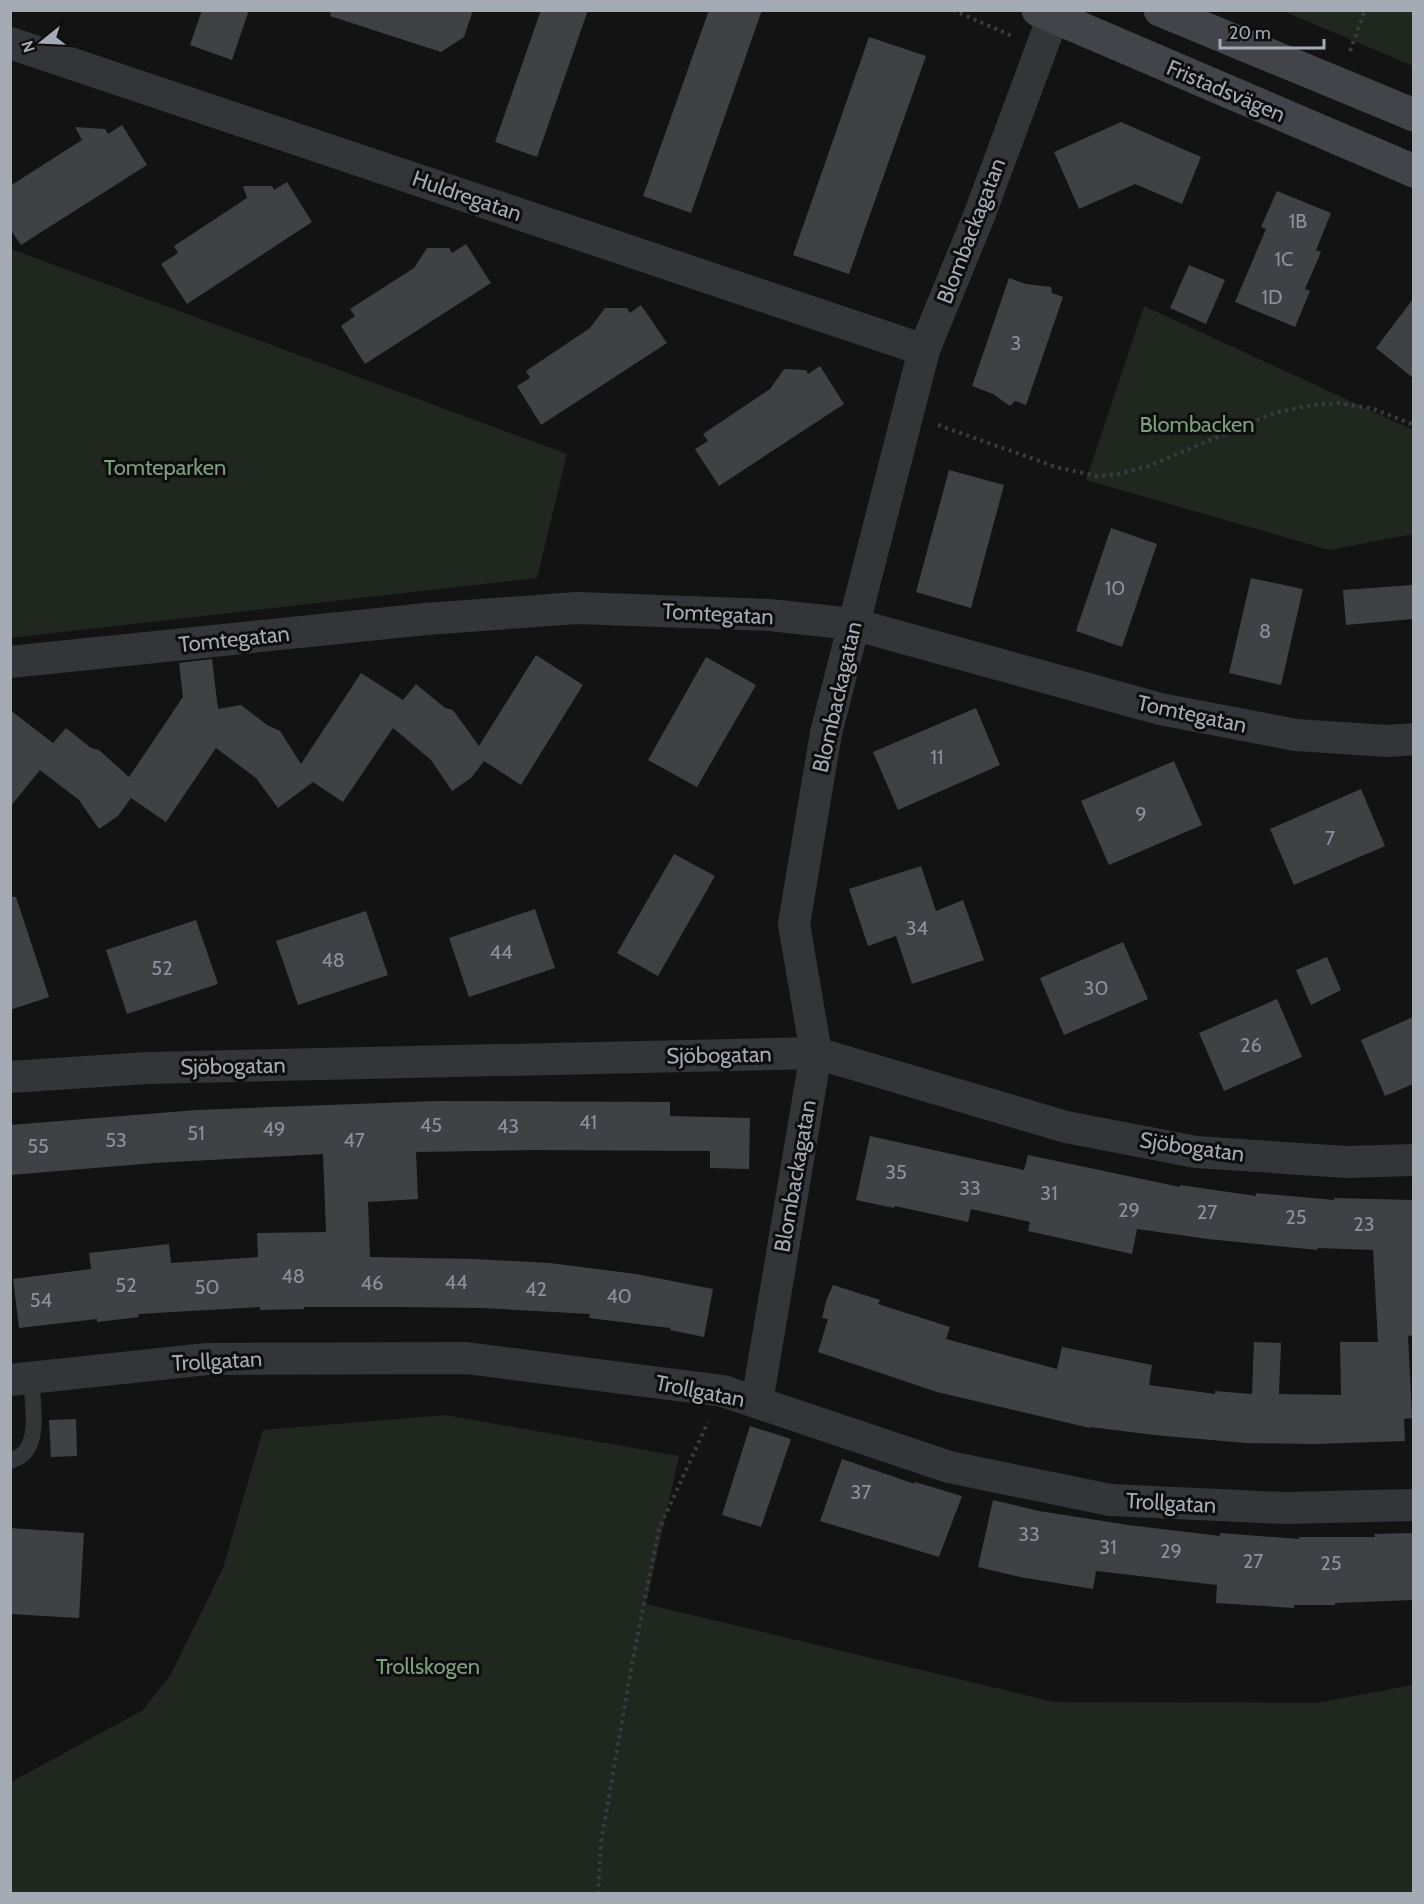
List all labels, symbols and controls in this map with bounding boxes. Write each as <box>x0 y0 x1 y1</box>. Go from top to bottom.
north arrow <box>12 12 72 72</box>
scale bar <box>1220 12 1324 50</box>
text: 20 m <box>1229 22 1271 44</box>
text: N <box>17 38 39 55</box>
street label: Fristadsvägen <box>1163 54 1289 128</box>
street label: Blombackagatan <box>931 154 1011 308</box>
street label: Huldregatan <box>409 165 525 227</box>
house number: 1B <box>1289 209 1307 233</box>
house number: 1C <box>1275 247 1293 271</box>
house number: 1D <box>1261 285 1283 309</box>
house number: 3 <box>1011 331 1021 355</box>
park label: Blombacken <box>1139 411 1255 438</box>
park label: Tomteparken <box>104 454 226 481</box>
house number: 10 <box>1105 576 1125 600</box>
street label: Tomtegatan <box>662 598 774 630</box>
street label: Blombackagatan <box>807 619 867 775</box>
house number: 8 <box>1259 619 1271 643</box>
street label: Tomtegatan <box>177 620 291 658</box>
street label: Tomtegatan <box>1135 689 1249 739</box>
house number: 11 <box>930 745 944 769</box>
house number: 9 <box>1135 802 1147 826</box>
house number: 7 <box>1325 826 1335 850</box>
house number: 34 <box>906 916 929 940</box>
house number: 44 <box>489 940 513 964</box>
house number: 48 <box>321 948 345 972</box>
house number: 52 <box>151 956 173 980</box>
house number: 30 <box>1084 976 1108 1000</box>
house number: 26 <box>1240 1033 1262 1057</box>
street label: Sjöbogatan <box>666 1041 772 1069</box>
street label: Sjöbogatan <box>180 1052 286 1080</box>
street label: Blombackagatan <box>768 1098 822 1254</box>
house number: 41 <box>579 1110 597 1134</box>
house number: 45 <box>420 1113 442 1137</box>
house number: 43 <box>497 1114 519 1138</box>
house number: 49 <box>263 1117 285 1141</box>
house number: 51 <box>187 1121 205 1145</box>
street label: Sjöbogatan <box>1138 1126 1246 1168</box>
house number: 53 <box>105 1128 127 1152</box>
house number: 47 <box>343 1128 365 1152</box>
house number: 55 <box>27 1134 49 1158</box>
house number: 35 <box>885 1160 907 1184</box>
house number: 33 <box>959 1176 981 1200</box>
house number: 31 <box>1040 1181 1058 1205</box>
house number: 29 <box>1118 1198 1140 1222</box>
house number: 27 <box>1197 1200 1217 1224</box>
house number: 25 <box>1285 1205 1307 1229</box>
house number: 23 <box>1353 1212 1375 1236</box>
house number: 48 <box>281 1264 305 1288</box>
house number: 44 <box>444 1270 468 1294</box>
house number: 46 <box>361 1271 383 1295</box>
house number: 52 <box>115 1273 137 1297</box>
house number: 50 <box>195 1275 219 1299</box>
house number: 42 <box>525 1277 547 1301</box>
house number: 40 <box>606 1284 632 1308</box>
house number: 54 <box>30 1288 53 1312</box>
street label: Trollgatan <box>171 1345 263 1377</box>
street label: Trollgatan <box>653 1369 747 1413</box>
house number: 37 <box>851 1480 871 1504</box>
street label: Trollgatan <box>1125 1487 1217 1519</box>
house number: 33 <box>1018 1522 1040 1546</box>
house number: 31 <box>1099 1535 1117 1559</box>
house number: 29 <box>1160 1539 1182 1563</box>
house number: 27 <box>1243 1549 1263 1573</box>
house number: 25 <box>1320 1551 1342 1575</box>
park label: Trollskogen <box>376 1653 480 1680</box>

